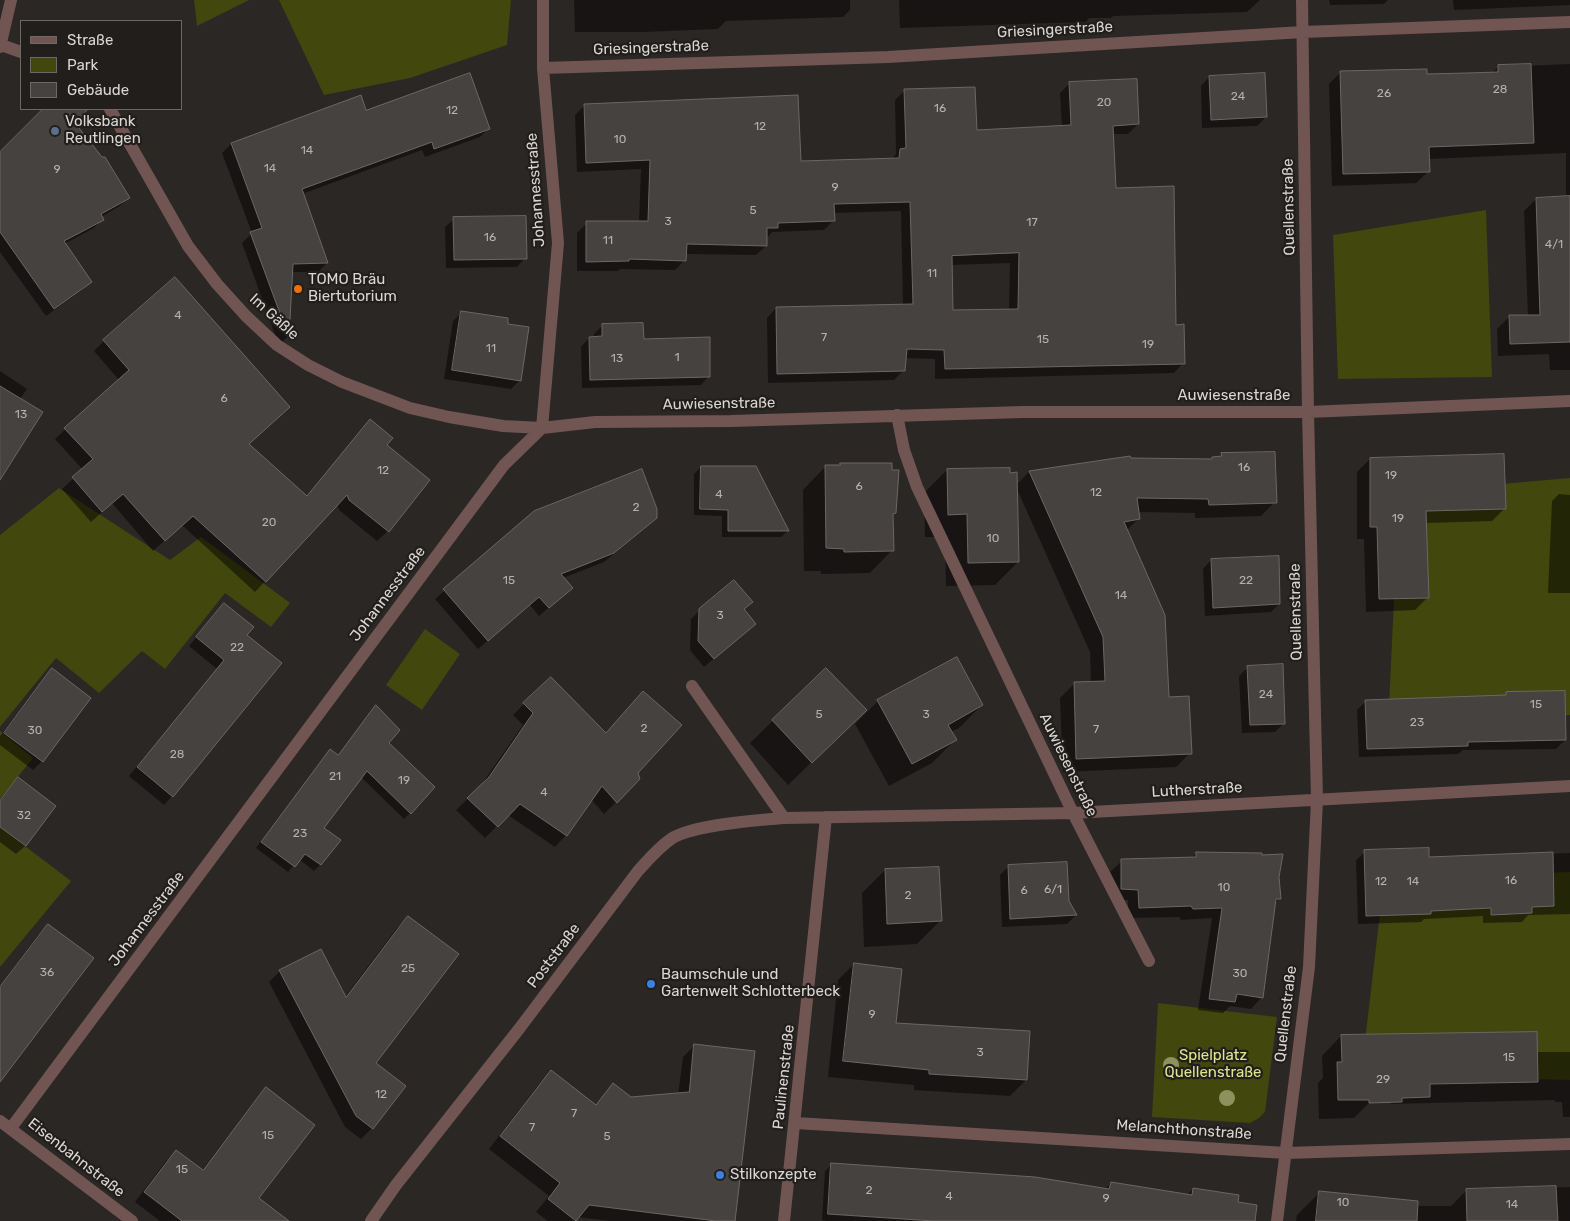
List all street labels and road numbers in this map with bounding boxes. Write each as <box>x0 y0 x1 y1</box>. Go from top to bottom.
street label: Griesingerstraße <box>997 18 1113 42</box>
street label: Griesingerstraße <box>593 37 709 59</box>
street label: Johannesstraße <box>523 132 549 248</box>
street label: Quellenstraße <box>1279 158 1299 256</box>
street label: Im Gäßle <box>246 290 302 344</box>
street label: Auwiesenstraße <box>1178 387 1290 405</box>
street label: Auwiesenstraße <box>662 394 776 414</box>
street label: Johannesstraße <box>346 543 430 645</box>
street label: Quellenstraße <box>1286 563 1306 661</box>
street label: Auwiesenstraße <box>1035 710 1101 820</box>
street label: Lutherstraße <box>1151 779 1243 801</box>
street label: Johannesstraße <box>105 868 189 970</box>
street label: Poststraße <box>524 920 584 992</box>
street label: Quellenstraße <box>1271 965 1301 1063</box>
street label: Paulinenstraße <box>770 1024 798 1130</box>
street label: Eisenbahnstraße <box>24 1115 128 1201</box>
street label: Melanchthonstraße <box>1116 1116 1252 1144</box>

